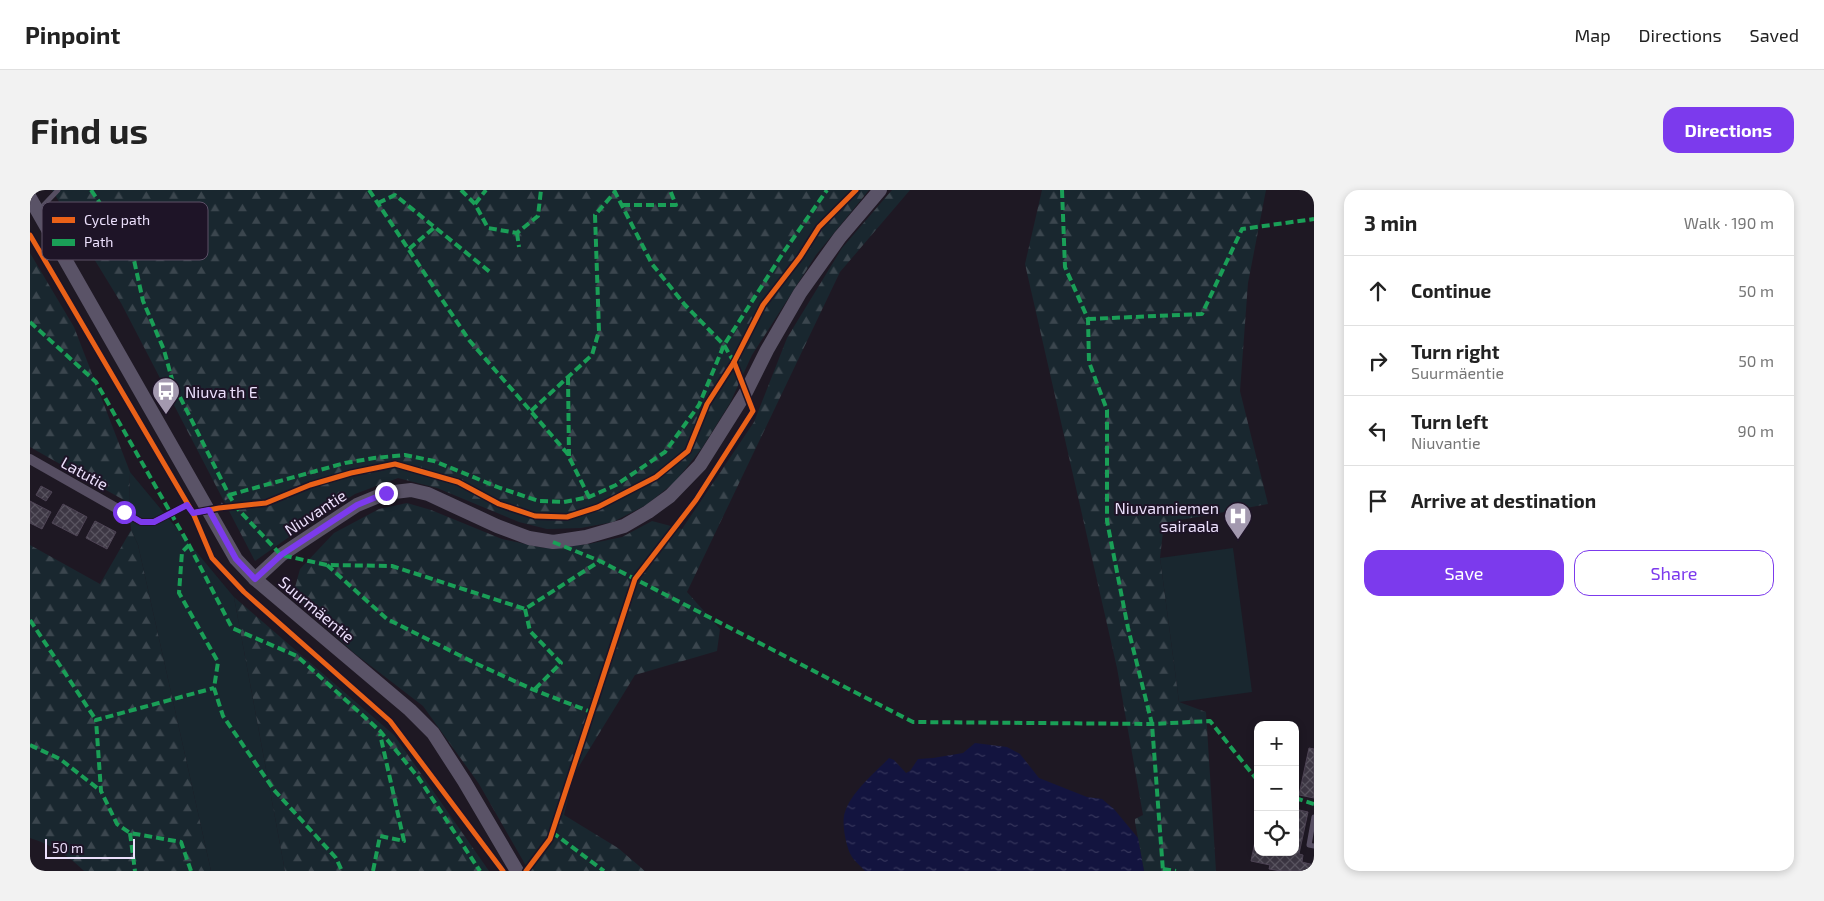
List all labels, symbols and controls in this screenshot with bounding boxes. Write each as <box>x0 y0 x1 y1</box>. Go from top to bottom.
text: Pinpoint <box>25 20 120 49</box>
text: Map <box>1574 24 1611 46</box>
text: Directions <box>1639 24 1722 46</box>
text: Saved <box>1750 24 1799 46</box>
button: Directions <box>1663 107 1794 153</box>
text: Find us <box>30 109 148 151</box>
legend <box>42 202 208 260</box>
text: 3 min <box>1364 210 1417 235</box>
text: Cycle path <box>84 211 150 228</box>
text: Walk · 190 m <box>1684 213 1774 232</box>
text: Path <box>84 233 113 250</box>
icon: ahead <box>1364 277 1392 305</box>
text: Continue <box>1411 279 1491 302</box>
text: 50 m <box>1738 281 1774 300</box>
text: Turn right <box>1411 340 1499 363</box>
icon: right <box>1364 347 1392 375</box>
text: 50 m <box>1738 351 1774 370</box>
text: Suurmäentie <box>1411 363 1504 382</box>
bus stop icon: Niuva th E <box>151 376 181 415</box>
place label: Niuva th E <box>185 382 258 401</box>
text: Turn left <box>1411 410 1488 433</box>
icon: left <box>1364 417 1392 445</box>
text: 90 m <box>1738 421 1774 440</box>
text: Niuvantie <box>1411 433 1481 452</box>
street label: Latutie <box>58 452 112 494</box>
route end <box>375 482 398 505</box>
street label: Niuvantie <box>281 485 349 539</box>
icon: arrive <box>1364 487 1392 515</box>
text: Arrive at destination <box>1411 489 1596 512</box>
place label: Niuvanniemen sairaala <box>1114 498 1219 535</box>
route start <box>113 501 136 524</box>
hospital icon: Niuvanniemen sairaala <box>1223 501 1253 540</box>
button: Save <box>1364 550 1564 596</box>
button: Share <box>1574 550 1774 596</box>
street label: Suurmäentie <box>275 572 359 646</box>
map controls <box>1254 721 1299 856</box>
button: + <box>1254 721 1299 766</box>
button: − <box>1254 766 1299 811</box>
button: locate <box>1254 811 1299 856</box>
scale bar <box>45 836 135 859</box>
text: 50 m <box>52 839 83 856</box>

